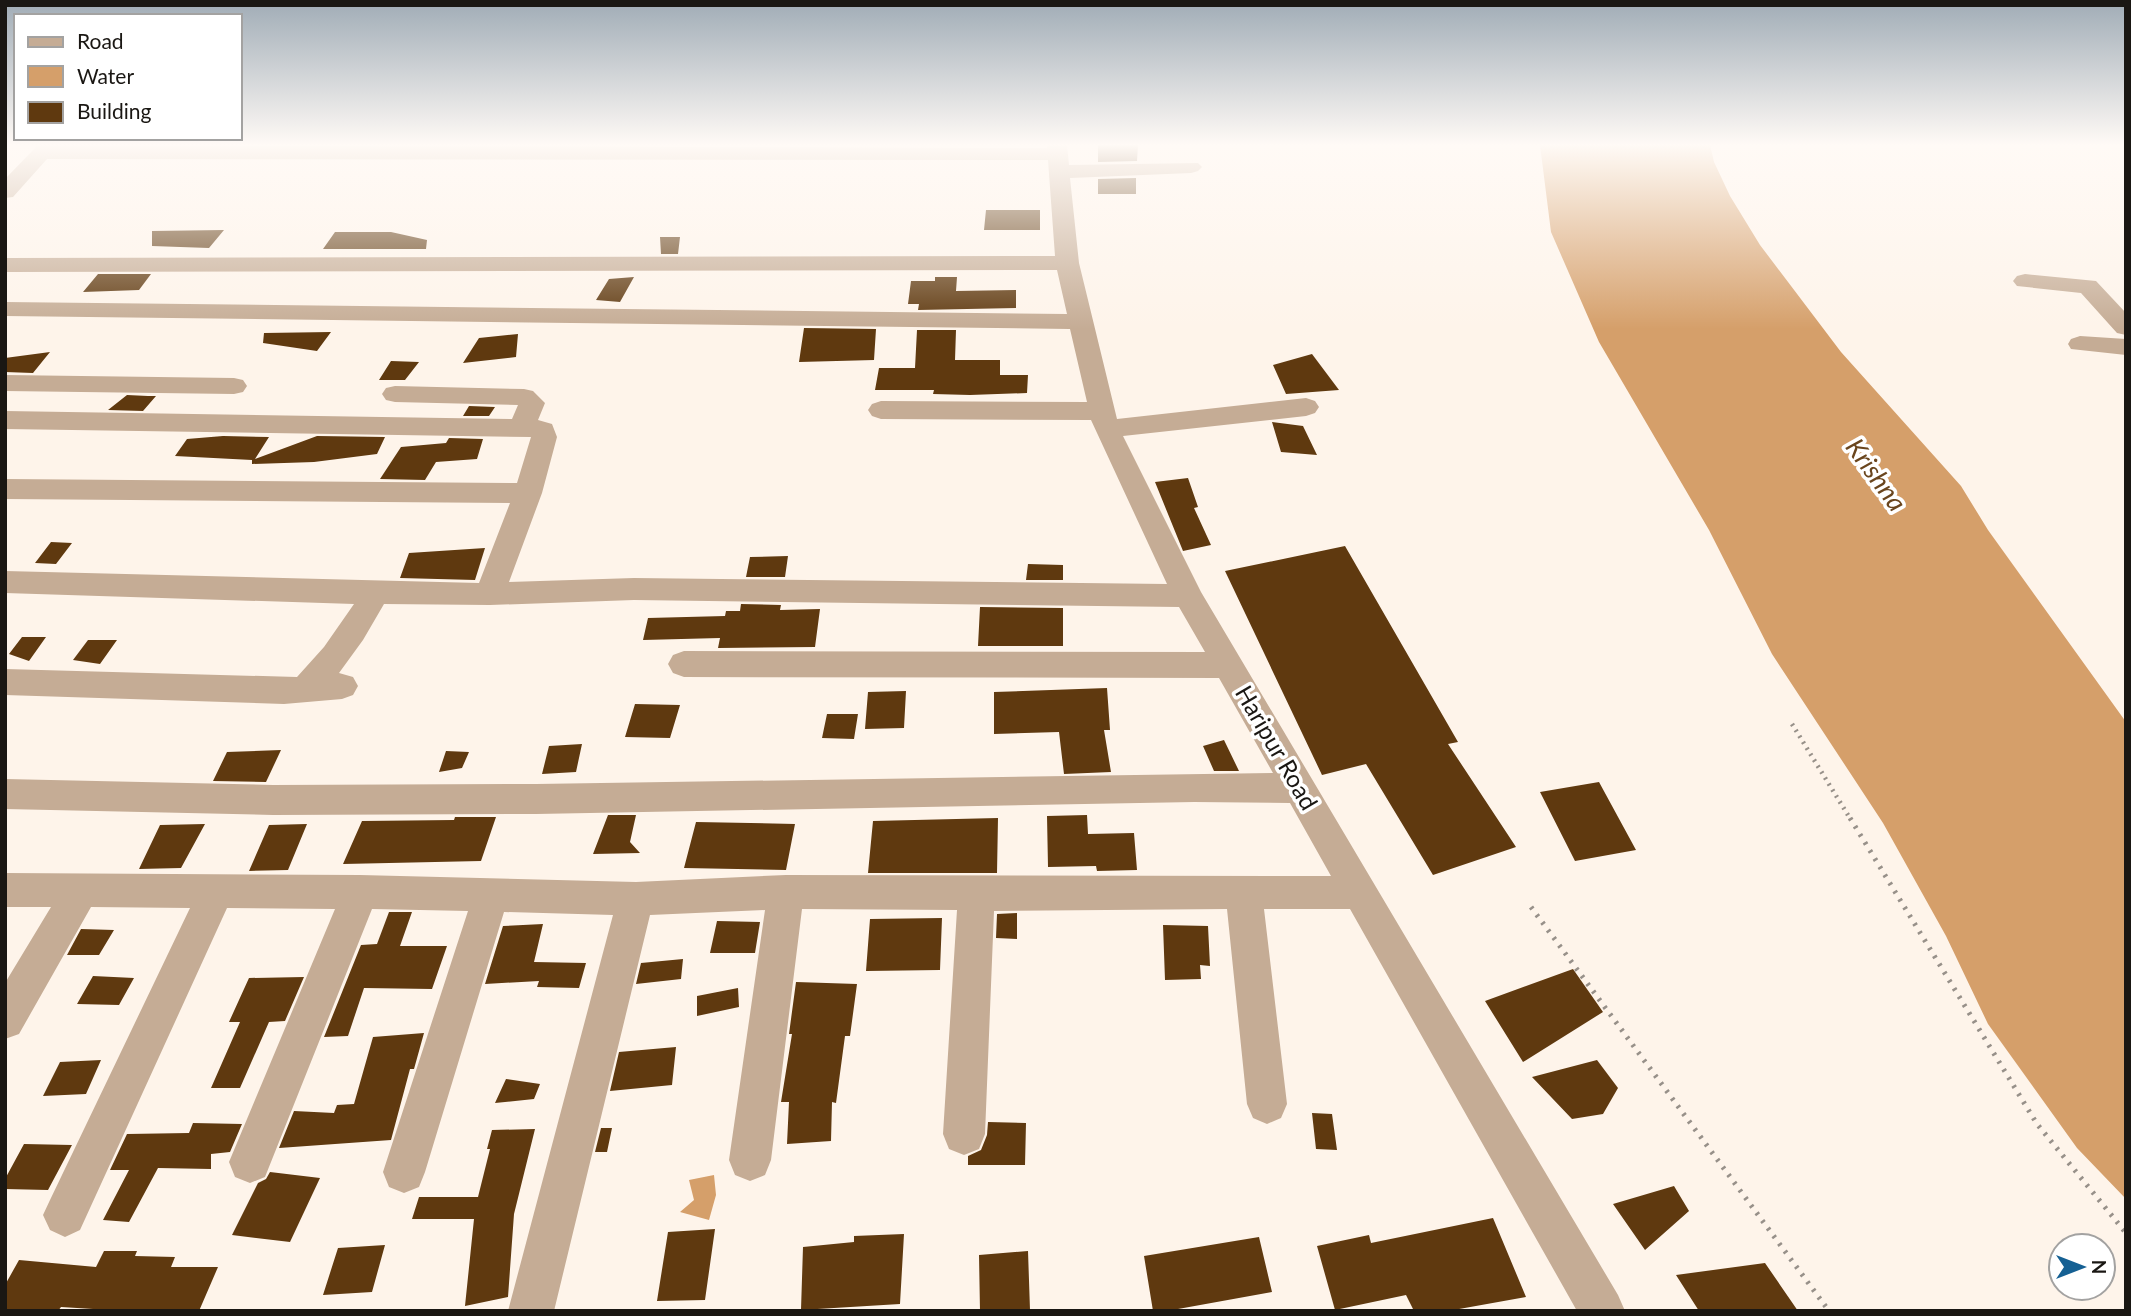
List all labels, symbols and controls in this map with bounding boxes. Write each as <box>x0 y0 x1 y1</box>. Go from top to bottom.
legend <box>14 14 242 140</box>
text: Road <box>77 28 124 53</box>
text: Water <box>77 63 134 88</box>
text: Building <box>77 98 152 123</box>
water label: Krishna <box>1840 432 1914 517</box>
street label: Haripur Road <box>1230 680 1325 815</box>
north arrow <box>2047 1232 2117 1302</box>
text: N <box>2088 1260 2111 1274</box>

